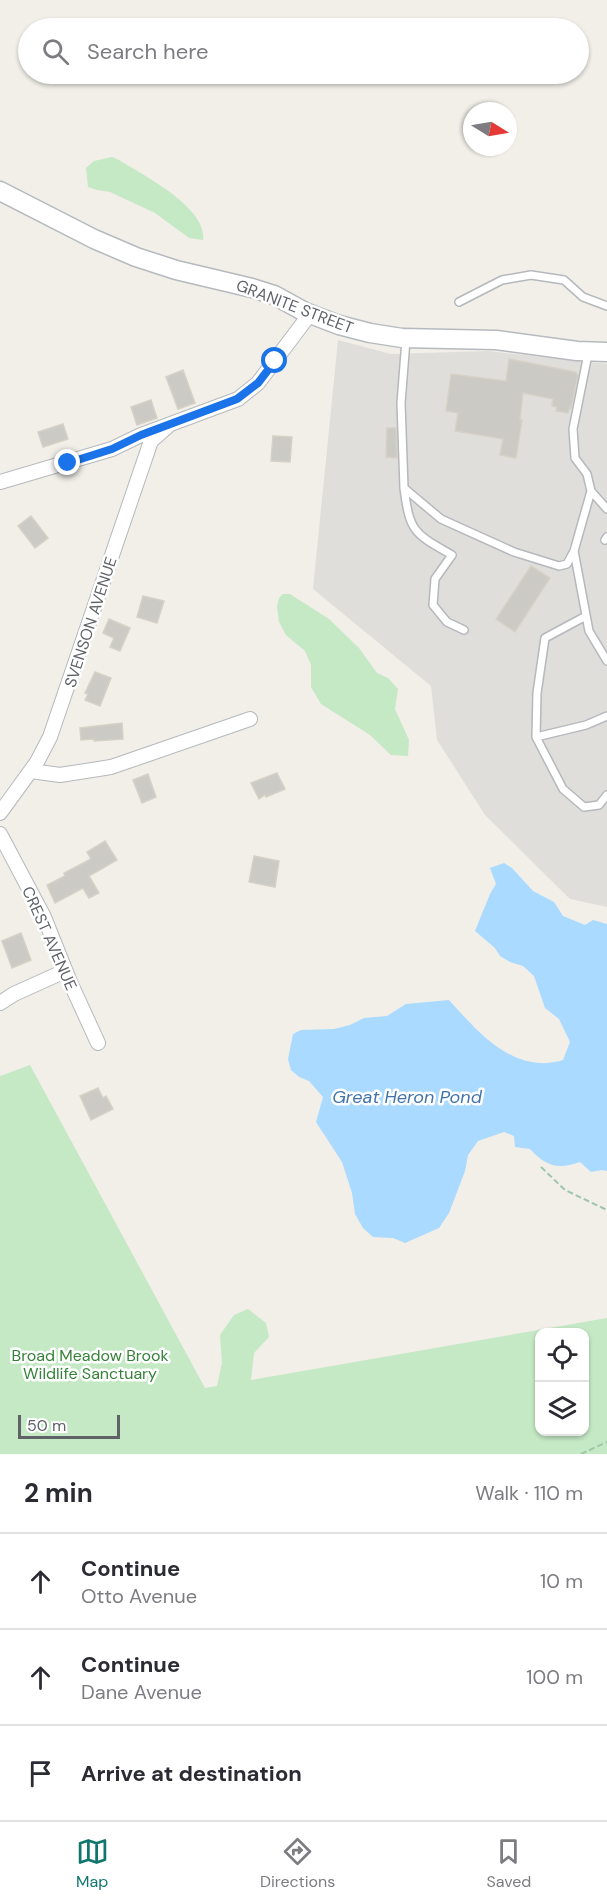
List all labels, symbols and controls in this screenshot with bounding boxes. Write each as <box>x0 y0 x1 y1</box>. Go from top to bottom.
search box <box>18 18 589 84</box>
icon: search <box>39 35 72 68</box>
text: Search here <box>87 37 208 66</box>
north arrow <box>463 102 517 156</box>
street label: GRANITE STREET <box>233 274 356 338</box>
route start <box>261 347 287 373</box>
route end <box>54 449 80 475</box>
street label: SVENSON AVENUE <box>59 554 121 690</box>
street label: CREST AVENUE <box>17 883 82 993</box>
water label: Great Heron Pond <box>332 1085 483 1109</box>
map controls <box>535 1328 589 1436</box>
button: locate <box>535 1328 589 1382</box>
park label: Broad Meadow Brook Wildlife Sanctuary <box>12 1345 168 1384</box>
button: layers <box>535 1382 589 1436</box>
scale bar <box>18 1412 120 1440</box>
text: 50 m <box>27 1415 66 1436</box>
text: 2 min <box>24 1476 93 1510</box>
text: Walk · 110 m <box>475 1480 583 1506</box>
text: Continue <box>81 1554 180 1583</box>
icon: ahead <box>24 1565 57 1598</box>
text: 10 m <box>540 1568 583 1594</box>
text: Otto Avenue <box>81 1583 197 1609</box>
text: Continue <box>81 1650 180 1679</box>
icon: ahead <box>24 1661 57 1694</box>
text: 100 m <box>526 1664 583 1690</box>
text: Dane Avenue <box>81 1679 202 1705</box>
icon: arrive <box>24 1757 57 1790</box>
text: Arrive at destination <box>81 1759 302 1788</box>
tab: Map <box>76 1835 109 1892</box>
tab: Directions <box>260 1835 335 1892</box>
tab: Saved <box>487 1835 531 1892</box>

